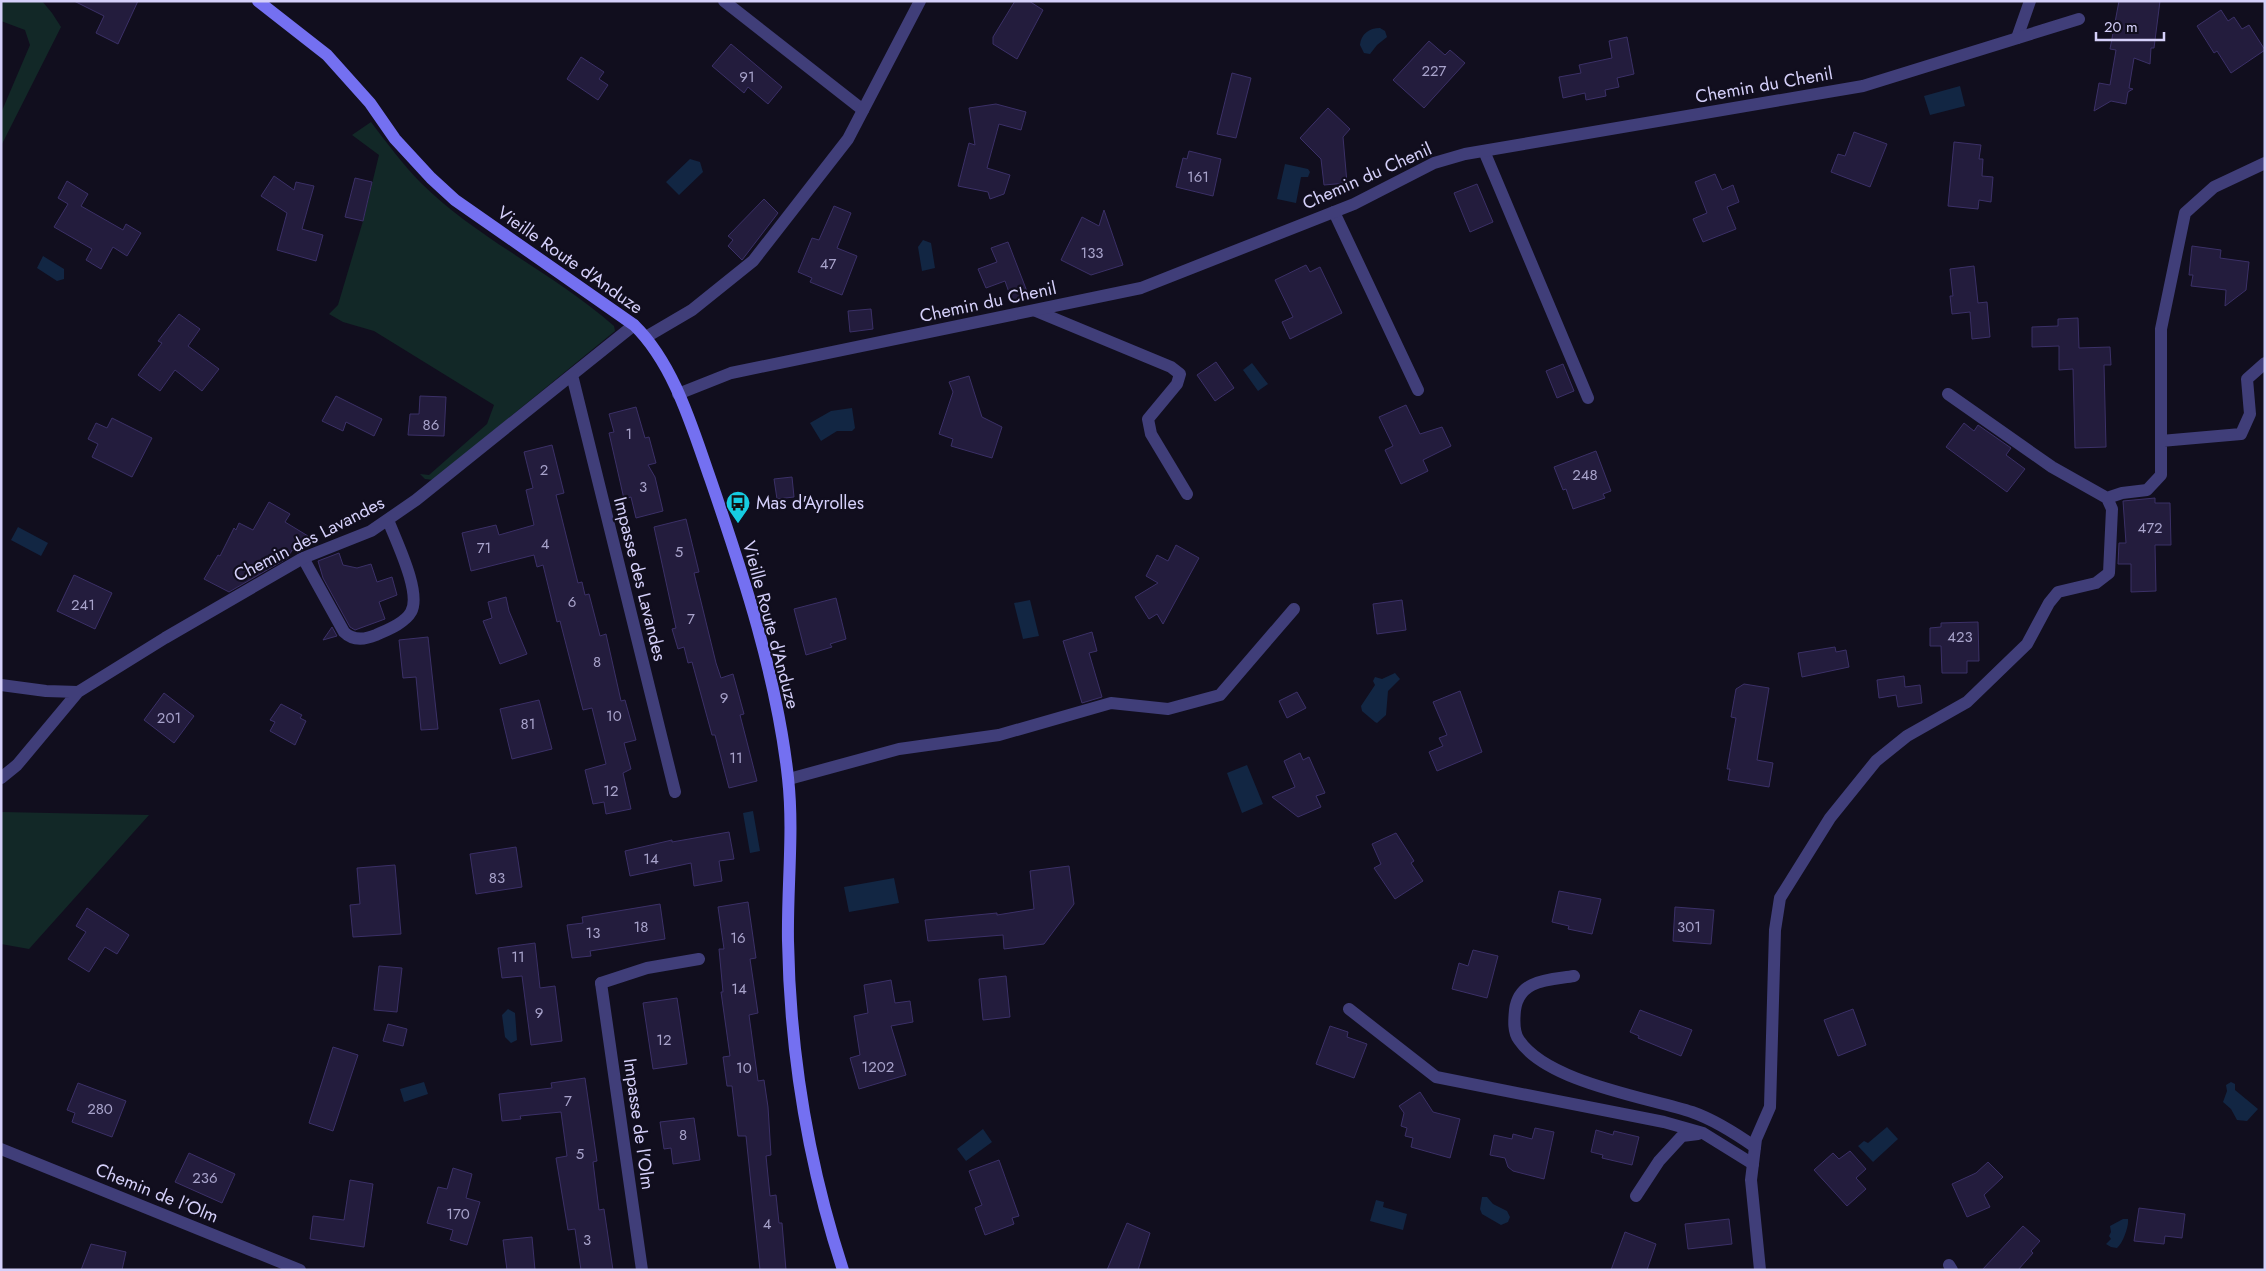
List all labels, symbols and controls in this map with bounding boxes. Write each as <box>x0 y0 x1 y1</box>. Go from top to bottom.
scale bar <box>2096 10 2164 42</box>
text: 20 m <box>2104 16 2138 38</box>
house number: 227 <box>1422 60 1447 82</box>
street label: Chemin du Chenil <box>1693 60 1835 110</box>
house number: 91 <box>739 66 755 88</box>
street label: Chemin du Chenil <box>1298 136 1436 216</box>
house number: 161 <box>1187 166 1209 188</box>
street label: Vieille Route d'Anduze <box>492 200 648 320</box>
house number: 133 <box>1080 242 1104 264</box>
house number: 47 <box>820 253 836 275</box>
street label: Chemin du Chenil <box>917 275 1059 329</box>
house number: 86 <box>423 414 439 436</box>
house number: 1 <box>626 423 632 445</box>
house number: 2 <box>540 459 548 481</box>
house number: 248 <box>1572 464 1598 486</box>
house number: 3 <box>639 476 647 498</box>
street label: Chemin des Lavandes <box>229 490 389 588</box>
bus stop icon: Mas d'Ayrolles <box>725 490 751 524</box>
place label: Mas d'Ayrolles <box>756 490 864 516</box>
street label: Impasse des Lavandes <box>607 494 673 664</box>
house number: 472 <box>2137 517 2163 539</box>
house number: 4 <box>541 533 550 555</box>
house number: 71 <box>477 537 491 559</box>
street label: Vieille Route d'Anduze <box>736 538 806 712</box>
house number: 5 <box>675 541 683 563</box>
house number: 6 <box>568 591 576 613</box>
house number: 241 <box>71 594 95 616</box>
house number: 7 <box>687 608 695 630</box>
house number: 423 <box>1947 626 1973 648</box>
house number: 8 <box>593 651 601 673</box>
house number: 9 <box>720 687 728 709</box>
house number: 10 <box>606 705 622 727</box>
house number: 201 <box>157 707 181 729</box>
house number: 81 <box>521 713 535 735</box>
house number: 11 <box>729 747 743 769</box>
house number: 12 <box>603 780 619 802</box>
house number: 14 <box>643 848 659 870</box>
house number: 83 <box>489 867 505 889</box>
house number: 18 <box>634 916 648 938</box>
house number: 301 <box>1677 916 1701 938</box>
house number: 13 <box>586 922 600 944</box>
house number: 16 <box>730 927 746 949</box>
house number: 11 <box>511 946 525 968</box>
house number: 14 <box>731 978 747 1000</box>
house number: 9 <box>535 1002 543 1024</box>
house number: 12 <box>656 1029 672 1051</box>
house number: 1202 <box>862 1056 894 1078</box>
street label: Impasse de l'Olm <box>617 1057 661 1191</box>
house number: 10 <box>736 1057 752 1079</box>
house number: 7 <box>564 1090 572 1112</box>
house number: 280 <box>87 1098 113 1120</box>
house number: 8 <box>679 1124 687 1146</box>
house number: 5 <box>576 1143 584 1165</box>
street label: Chemin de l'Olm <box>92 1156 222 1230</box>
house number: 236 <box>192 1167 218 1189</box>
house number: 170 <box>446 1203 470 1225</box>
house number: 4 <box>763 1213 772 1235</box>
house number: 3 <box>583 1229 591 1251</box>

